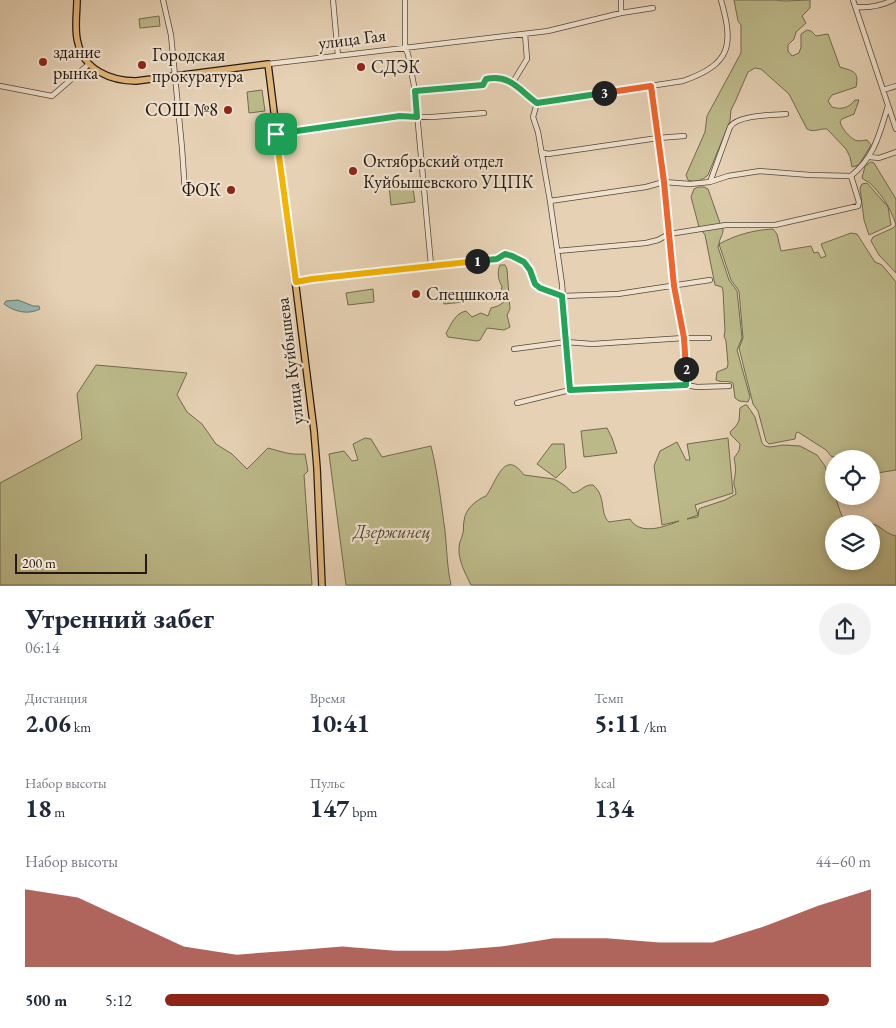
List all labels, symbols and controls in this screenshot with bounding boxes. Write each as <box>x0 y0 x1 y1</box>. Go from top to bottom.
street label: улица Гая <box>317 23 387 54</box>
place label: здание рынка <box>53 40 101 84</box>
place label: Городская прокуратура <box>152 43 244 87</box>
place label: СДЭК <box>371 55 420 78</box>
marker: здание рынка <box>37 56 49 68</box>
marker: Городская прокуратура <box>136 59 148 71</box>
marker: СДЭК <box>355 61 367 73</box>
pin: 3 <box>592 80 616 106</box>
text: 3 <box>601 84 608 102</box>
place label: СОШ №8 <box>145 98 218 121</box>
marker: СОШ №8 <box>222 104 234 116</box>
pin <box>255 113 297 155</box>
icon: arrive <box>262 120 290 148</box>
place label: Октябрьский отдел Куйбышевского УЦПК <box>363 149 534 193</box>
marker: Октябрьский отдел Куйбышевского УЦПК <box>347 165 359 177</box>
place label: ФОК <box>182 178 221 201</box>
marker: ФОК <box>225 184 237 196</box>
pin: 1 <box>464 248 490 274</box>
text: 1 <box>474 252 481 270</box>
place label: Спецшкола <box>426 282 510 305</box>
marker: Спецшкола <box>410 288 422 300</box>
street label: улица Куйбышева <box>270 295 309 426</box>
pin: 2 <box>674 356 698 382</box>
text: 2 <box>683 360 690 378</box>
map controls <box>825 450 880 570</box>
button: locate <box>825 450 880 505</box>
button: layers <box>825 515 880 570</box>
park label: Дзержинец <box>351 520 431 544</box>
scale bar <box>15 550 148 574</box>
text: 200 m <box>22 554 56 572</box>
text: Утренний забег <box>25 600 214 636</box>
button: share <box>819 603 871 655</box>
text: 06:14 <box>25 637 60 658</box>
text: Дистанция <box>25 689 87 707</box>
text: Время <box>310 689 346 707</box>
text: Темп <box>594 689 624 707</box>
text: 2.06 <box>25 707 71 739</box>
text: 10:41 <box>310 707 370 739</box>
text: 5:11 <box>594 707 641 739</box>
text: km <box>71 718 91 736</box>
text: /km <box>641 718 667 736</box>
text: Набор высоты <box>25 774 106 792</box>
text: Пульс <box>310 774 345 792</box>
text: kcal <box>594 774 615 792</box>
text: 18 <box>25 792 51 824</box>
text: 147 <box>310 792 349 824</box>
text: 134 <box>594 792 634 824</box>
text: m <box>51 803 65 821</box>
text: bpm <box>349 803 378 821</box>
text: Набор высоты <box>25 851 118 872</box>
text: 44–60 m <box>816 851 871 872</box>
text: 500 m <box>25 990 67 1011</box>
text: 5:12 <box>105 990 132 1011</box>

